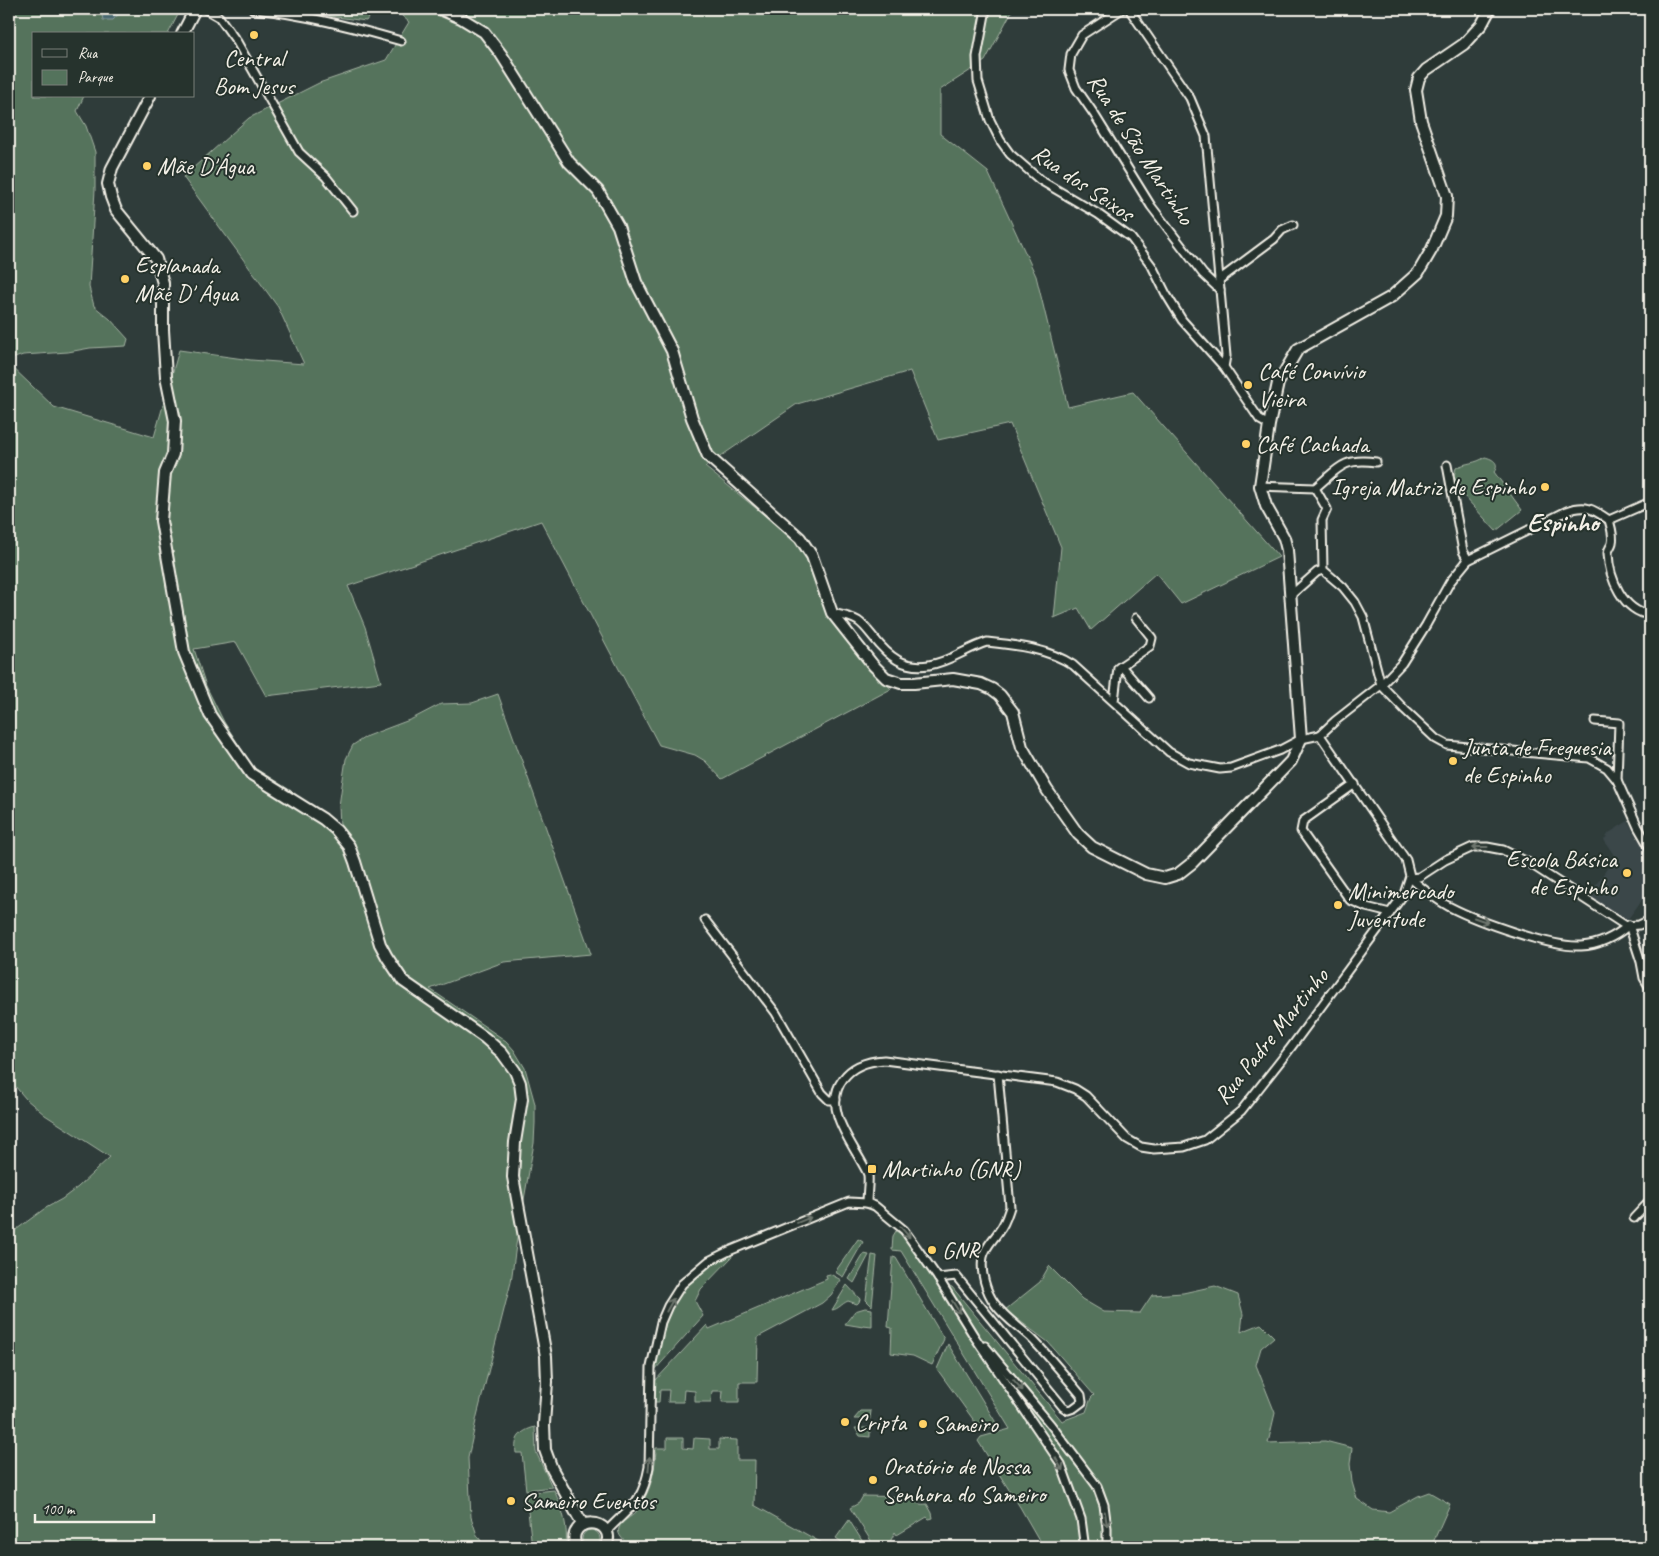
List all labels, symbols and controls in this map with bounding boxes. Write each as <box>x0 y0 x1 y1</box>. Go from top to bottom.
marker: Central Bom Jesus <box>248 29 260 41</box>
legend <box>32 32 195 98</box>
place label: Central Bom Jesus <box>214 43 296 101</box>
text: Rua <box>78 44 98 63</box>
text: Parque <box>78 68 114 87</box>
street label: Rua de São Martinho <box>1081 68 1202 232</box>
street label: Rua dos Seixos <box>1026 138 1142 230</box>
place label: Mãe D'Água <box>157 151 256 181</box>
marker: Mãe D'Água <box>141 160 153 172</box>
place label: Esplanada Mãe D' Água <box>135 250 239 308</box>
marker: Esplanada Mãe D' Água <box>119 273 131 285</box>
place label: Café Convívio Vieira <box>1258 356 1367 414</box>
marker: Café Convívio Vieira <box>1242 379 1254 391</box>
place label: Café Cachada <box>1256 429 1371 459</box>
marker: Café Cachada <box>1240 438 1252 450</box>
place label: Igreja Matriz de Espinho <box>1331 472 1537 502</box>
marker: Igreja Matriz de Espinho <box>1539 481 1551 493</box>
district label: Espinho <box>1527 506 1601 539</box>
place label: Junta de Freguesia de Espinho <box>1462 732 1612 790</box>
marker: Junta de Freguesia de Espinho <box>1447 755 1459 767</box>
one-way arrow <box>1472 842 1488 852</box>
place label: Escola Básica de Espinho <box>1506 844 1619 902</box>
marker: Escola Básica de Espinho <box>1621 867 1633 879</box>
place label: Minimercado Juventude <box>1347 876 1456 934</box>
marker: Minimercado Juventude <box>1332 899 1344 911</box>
one-way arrow <box>1473 916 1489 925</box>
street label: Rua Padre Martinho <box>1207 961 1336 1110</box>
place label: Martinho (GNR) <box>882 1154 1021 1184</box>
marker: Martinho (GNR) <box>866 1163 878 1175</box>
one-way arrow <box>796 1215 811 1224</box>
one-way arrow <box>899 1226 910 1239</box>
place label: GNR <box>942 1235 981 1265</box>
marker: GNR <box>926 1244 938 1256</box>
one-way arrow <box>665 1298 675 1312</box>
one-way arrow <box>950 1300 961 1314</box>
one-way arrow <box>1012 1379 1023 1392</box>
place label: Cripta <box>855 1407 908 1437</box>
place label: Sameiro <box>933 1409 999 1439</box>
marker: Cripta <box>839 1416 851 1428</box>
marker: Sameiro <box>917 1418 929 1430</box>
place label: Oratório de Nossa Senhora do Sameiro <box>883 1451 1048 1509</box>
one-way arrow <box>644 1456 653 1472</box>
one-way arrow <box>1054 1456 1064 1471</box>
marker: Oratório de Nossa Senhora do Sameiro <box>867 1474 879 1486</box>
place label: Sameiro Eventos <box>521 1486 657 1516</box>
scale bar <box>35 1491 154 1523</box>
marker: Sameiro Eventos <box>505 1495 517 1507</box>
text: 100 m <box>42 1500 76 1519</box>
one-way arrow <box>1101 1511 1111 1527</box>

